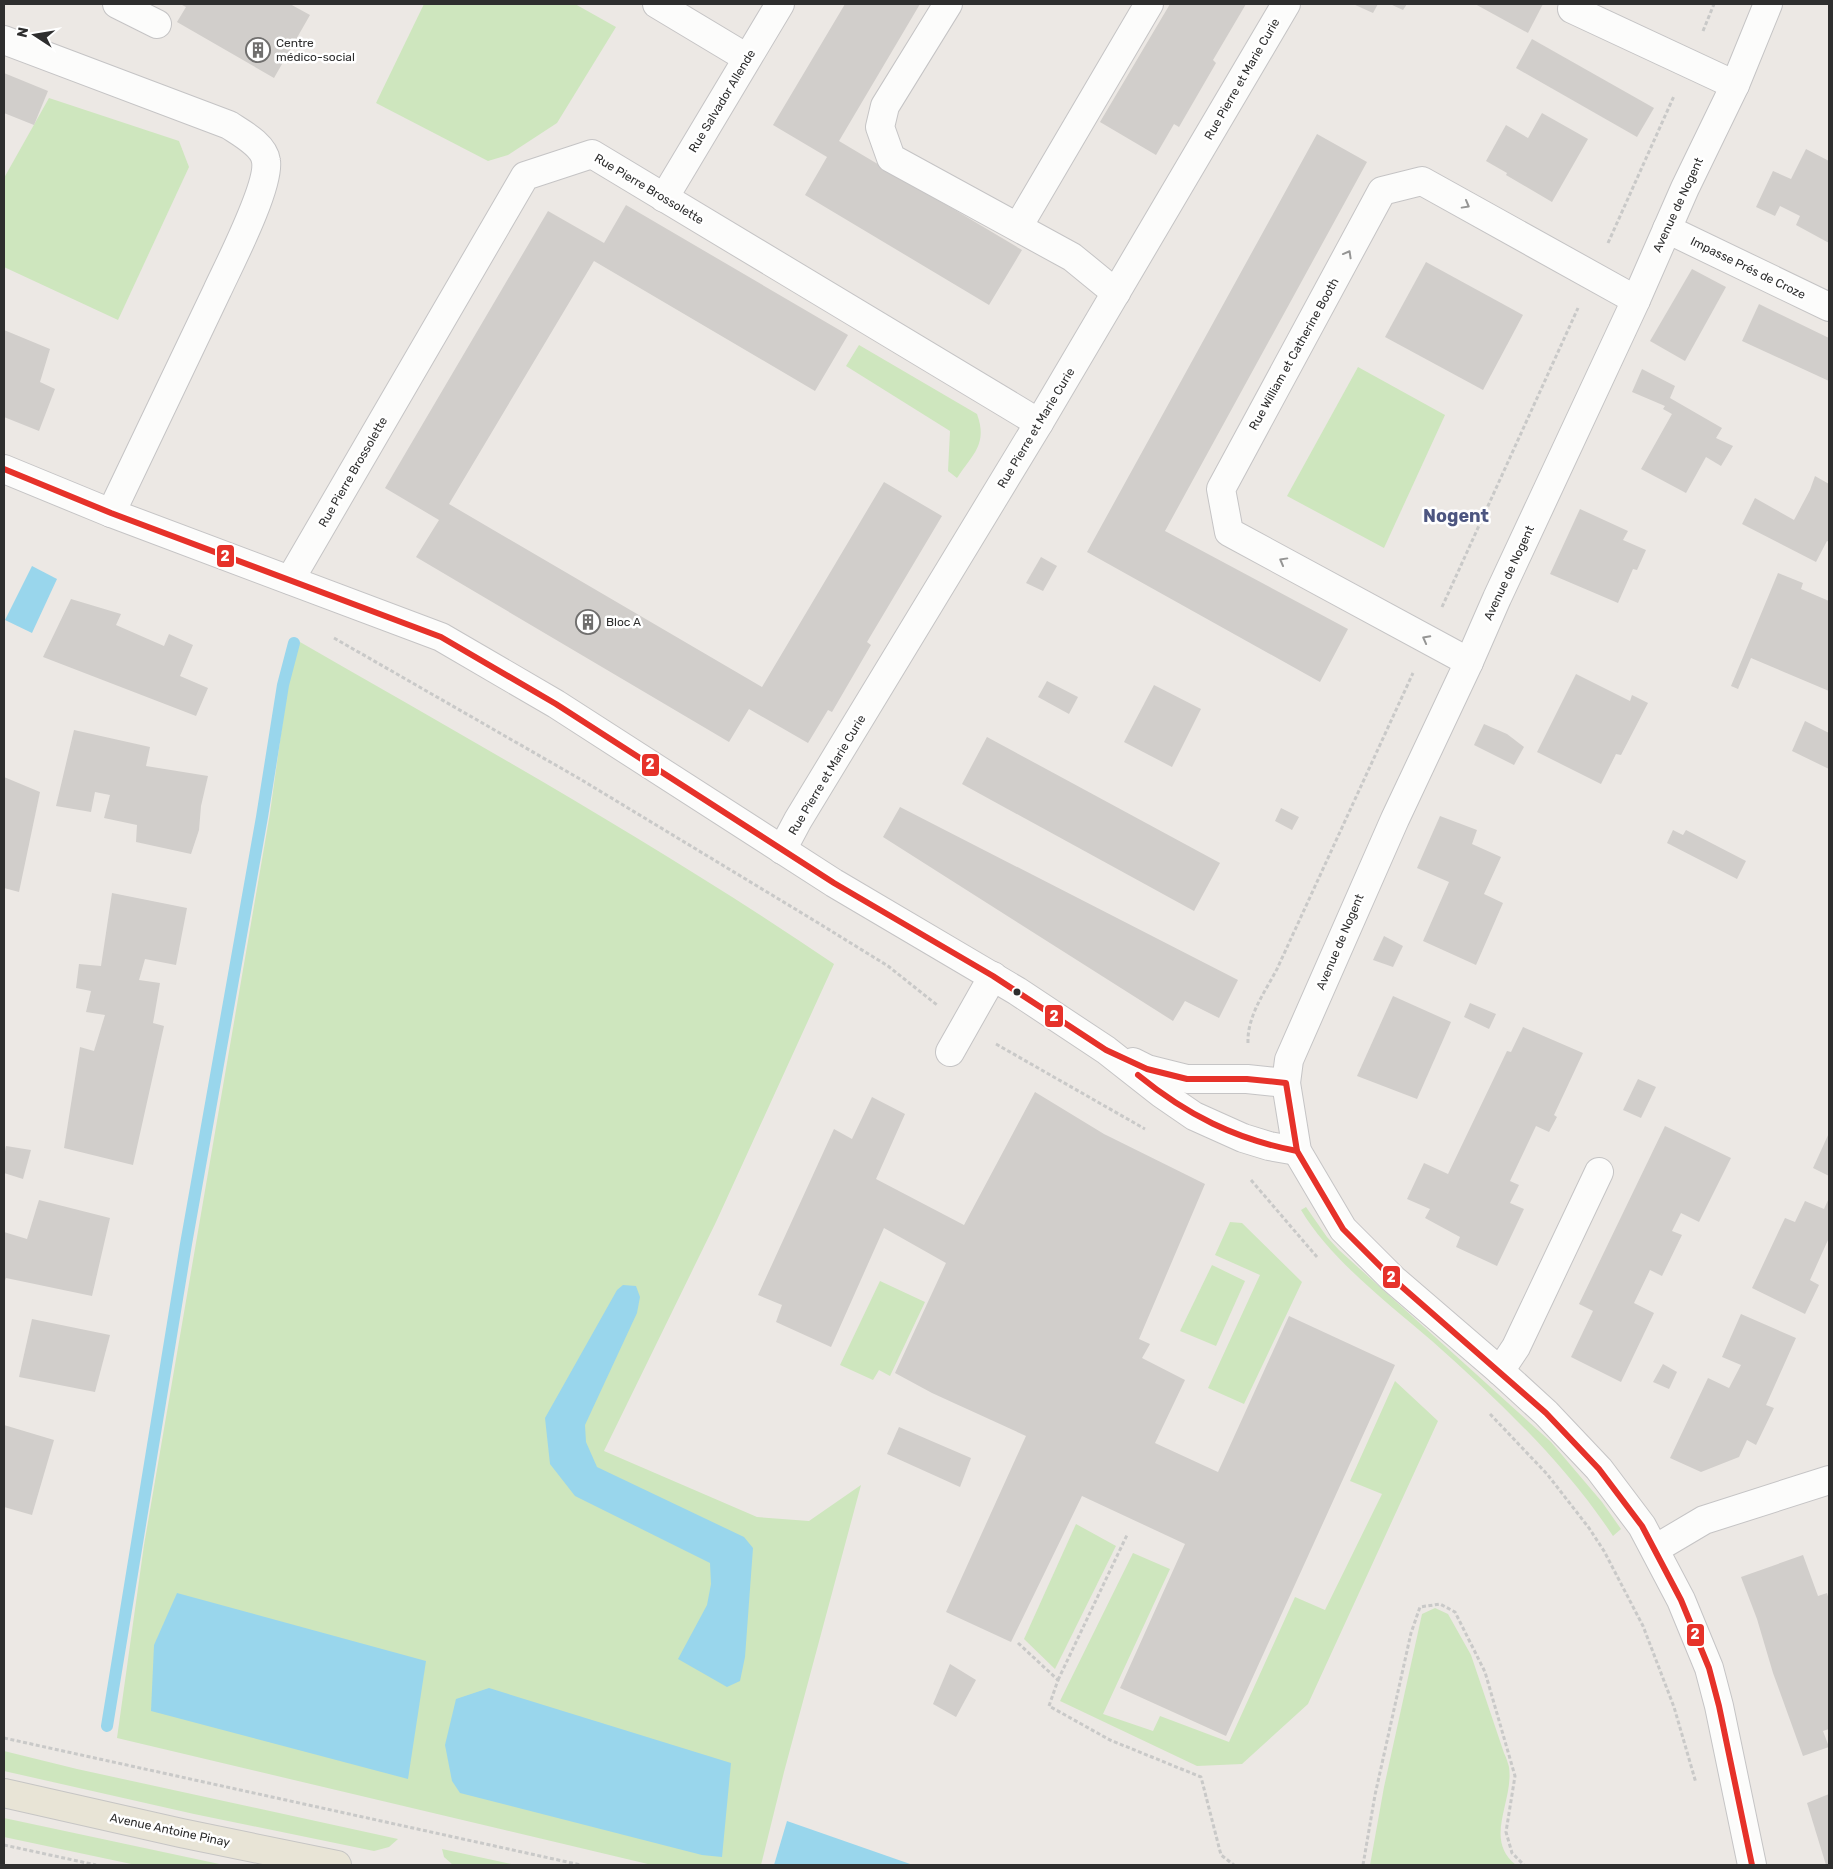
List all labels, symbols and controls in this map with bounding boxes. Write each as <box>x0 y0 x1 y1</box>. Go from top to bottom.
north arrow <box>10 10 60 60</box>
street label: Rue Pierre et Marie Curie <box>1202 16 1283 142</box>
text: N <box>13 26 32 39</box>
place label: Centre médico-social <box>276 36 355 64</box>
building icon: Centre médico-social <box>245 37 271 63</box>
street label: Rue Salvador Allende <box>686 47 758 155</box>
street label: Rue Pierre Brossolette <box>592 151 706 227</box>
street label: Avenue de Nogent <box>1650 155 1706 255</box>
one-way arrow <box>1460 199 1469 209</box>
street label: Impasse Prés de Croze <box>1688 234 1808 302</box>
one-way arrow <box>1342 251 1352 260</box>
street label: Rue William et Catherine Booth <box>1246 275 1342 433</box>
street label: Rue Pierre et Marie Curie <box>995 365 1078 491</box>
street label: Rue Pierre Brossolette <box>316 414 390 530</box>
district label: Nogent <box>1423 505 1489 527</box>
street label: Avenue de Nogent <box>1481 523 1537 623</box>
line badge: 2 <box>216 544 235 568</box>
text: 2 <box>220 548 230 565</box>
one-way arrow <box>1280 558 1289 568</box>
building icon: Bloc A <box>575 609 601 635</box>
place label: Bloc A <box>606 615 641 629</box>
one-way arrow <box>1422 635 1431 645</box>
street label: Rue Pierre et Marie Curie <box>786 712 869 838</box>
line badge: 2 <box>641 753 660 777</box>
text: 2 <box>645 756 655 773</box>
street label: Avenue de Nogent <box>1313 892 1367 992</box>
unlabelled marker <box>1012 987 1022 997</box>
line badge: 2 <box>1044 1004 1064 1028</box>
text: 2 <box>1049 1008 1059 1025</box>
line badge: 2 <box>1382 1265 1401 1289</box>
text: 2 <box>1386 1269 1396 1286</box>
line badge: 2 <box>1686 1623 1705 1647</box>
text: 2 <box>1690 1626 1700 1643</box>
street label: Avenue Antoine Pinay <box>109 1810 232 1850</box>

